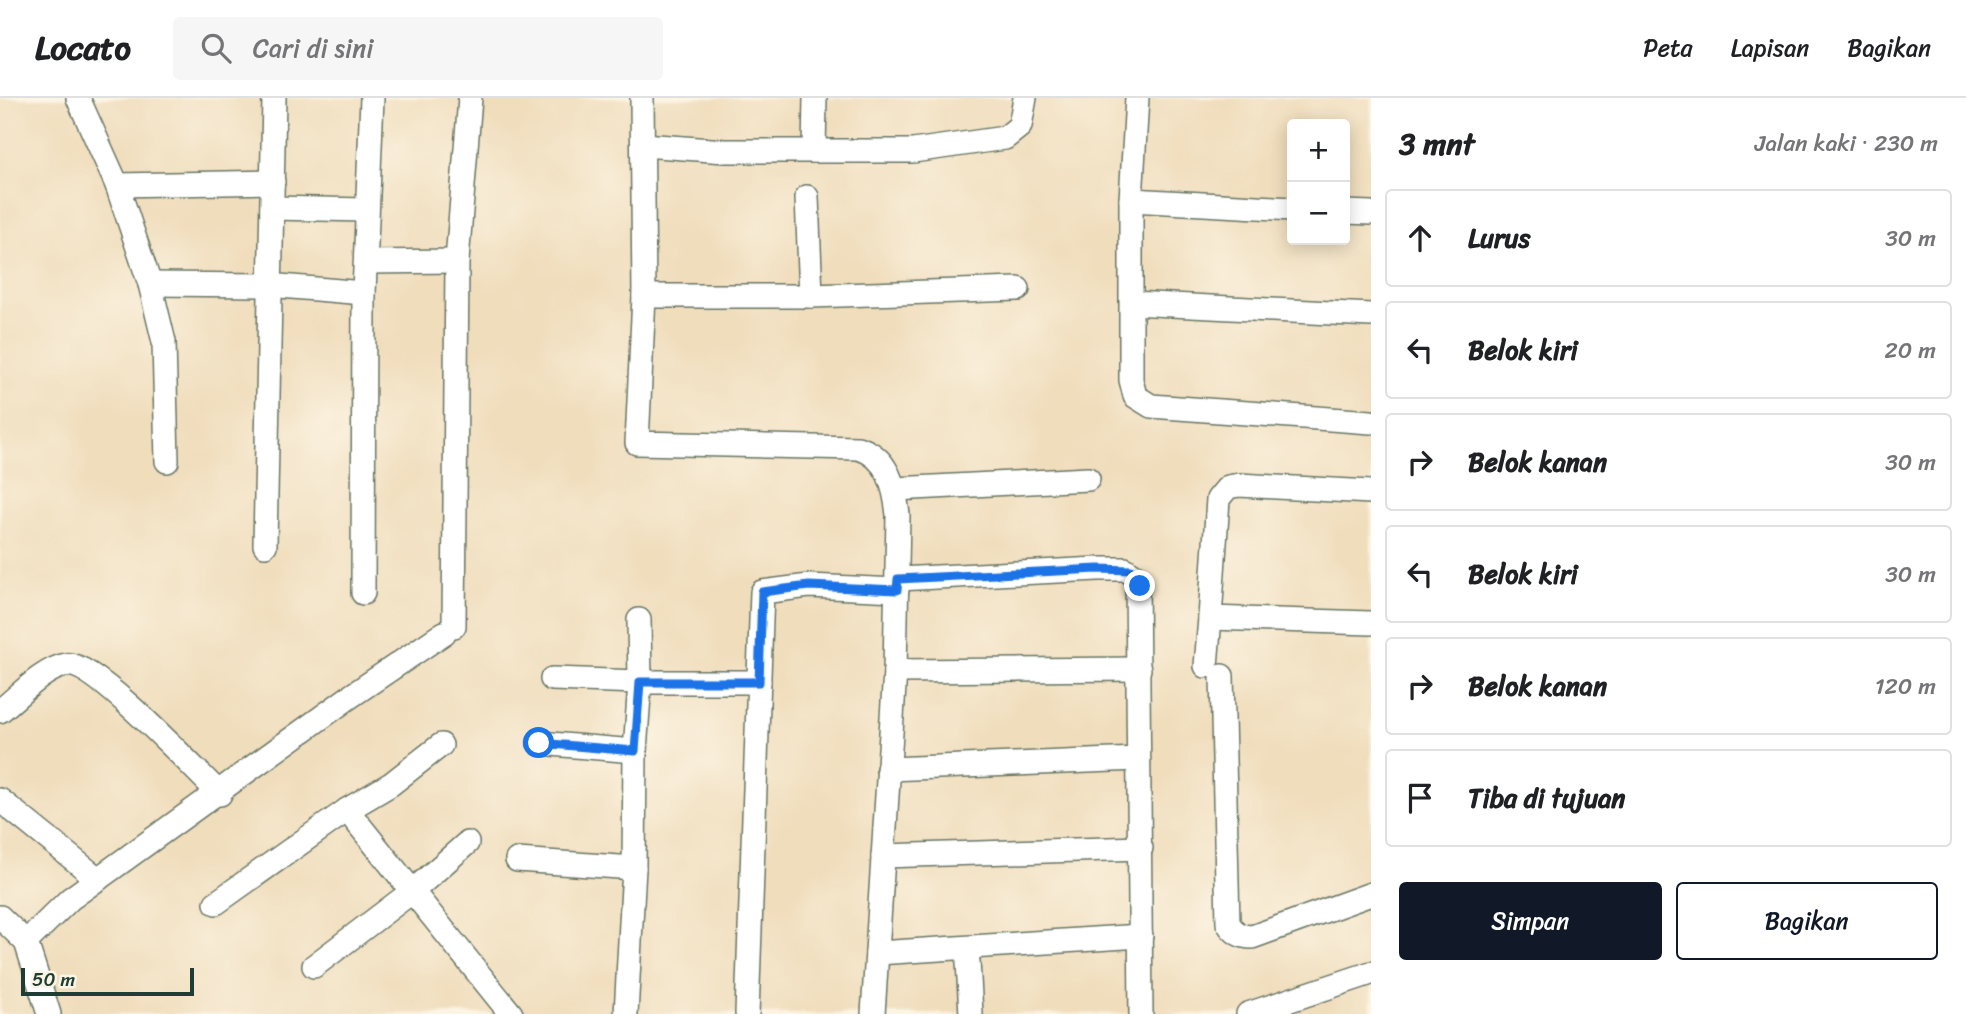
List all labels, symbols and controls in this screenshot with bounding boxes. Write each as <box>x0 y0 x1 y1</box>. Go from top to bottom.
search box <box>173 17 663 80</box>
text: Locato <box>35 19 131 77</box>
text: Cari di sini <box>253 25 373 71</box>
text: Peta <box>1643 27 1693 69</box>
text: Lapisan <box>1731 27 1809 69</box>
text: Bagikan <box>1847 27 1931 69</box>
icon: search <box>197 29 235 67</box>
text: 3 mnt <box>1399 117 1475 171</box>
map controls <box>1287 119 1350 245</box>
button: + <box>1287 119 1350 182</box>
text: Jalan kaki · 230 m <box>1755 123 1938 164</box>
button: − <box>1287 182 1350 245</box>
text: Lurus <box>1468 215 1531 261</box>
text: 30 m <box>1885 218 1936 259</box>
icon: ahead <box>1401 219 1439 257</box>
text: Belok kiri <box>1468 327 1578 373</box>
text: 20 m <box>1885 330 1936 371</box>
icon: left <box>1401 331 1439 369</box>
text: Belok kanan <box>1468 439 1607 485</box>
text: 30 m <box>1885 442 1936 483</box>
icon: right <box>1401 443 1439 481</box>
text: Belok kiri <box>1468 551 1578 597</box>
text: 30 m <box>1885 554 1936 595</box>
icon: left <box>1401 555 1439 593</box>
route end <box>1124 570 1155 601</box>
text: Belok kanan <box>1468 663 1607 709</box>
text: 120 m <box>1875 666 1936 707</box>
icon: right <box>1401 667 1439 705</box>
route start <box>523 727 554 758</box>
text: Tiba di tujuan <box>1468 775 1625 821</box>
icon: arrive <box>1401 779 1439 817</box>
button: Simpan <box>1399 882 1662 960</box>
button: Bagikan <box>1676 882 1938 960</box>
text: 50 m <box>32 963 75 996</box>
scale bar <box>21 965 194 997</box>

